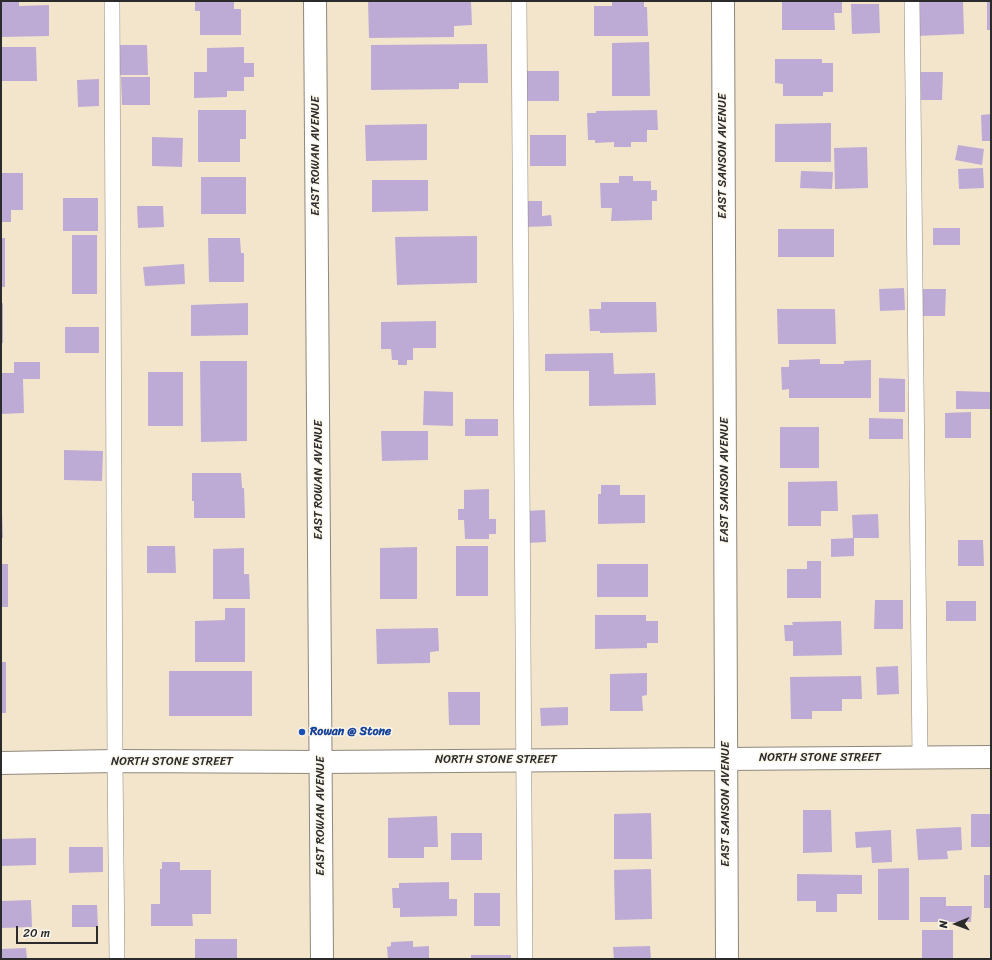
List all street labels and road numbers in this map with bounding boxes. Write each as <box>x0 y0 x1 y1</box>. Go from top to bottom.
street label: EAST SANSON AVENUE <box>716 93 730 219</box>
street label: EAST ROWAN AVENUE <box>309 96 323 216</box>
street label: EAST SANSON AVENUE <box>718 417 732 543</box>
street label: EAST ROWAN AVENUE <box>312 420 326 540</box>
street label: EAST SANSON AVENUE <box>719 741 733 867</box>
street label: NORTH STONE STREET <box>759 751 881 765</box>
street label: NORTH STONE STREET <box>435 753 557 767</box>
street label: NORTH STONE STREET <box>111 755 233 769</box>
street label: EAST ROWAN AVENUE <box>314 756 328 876</box>

